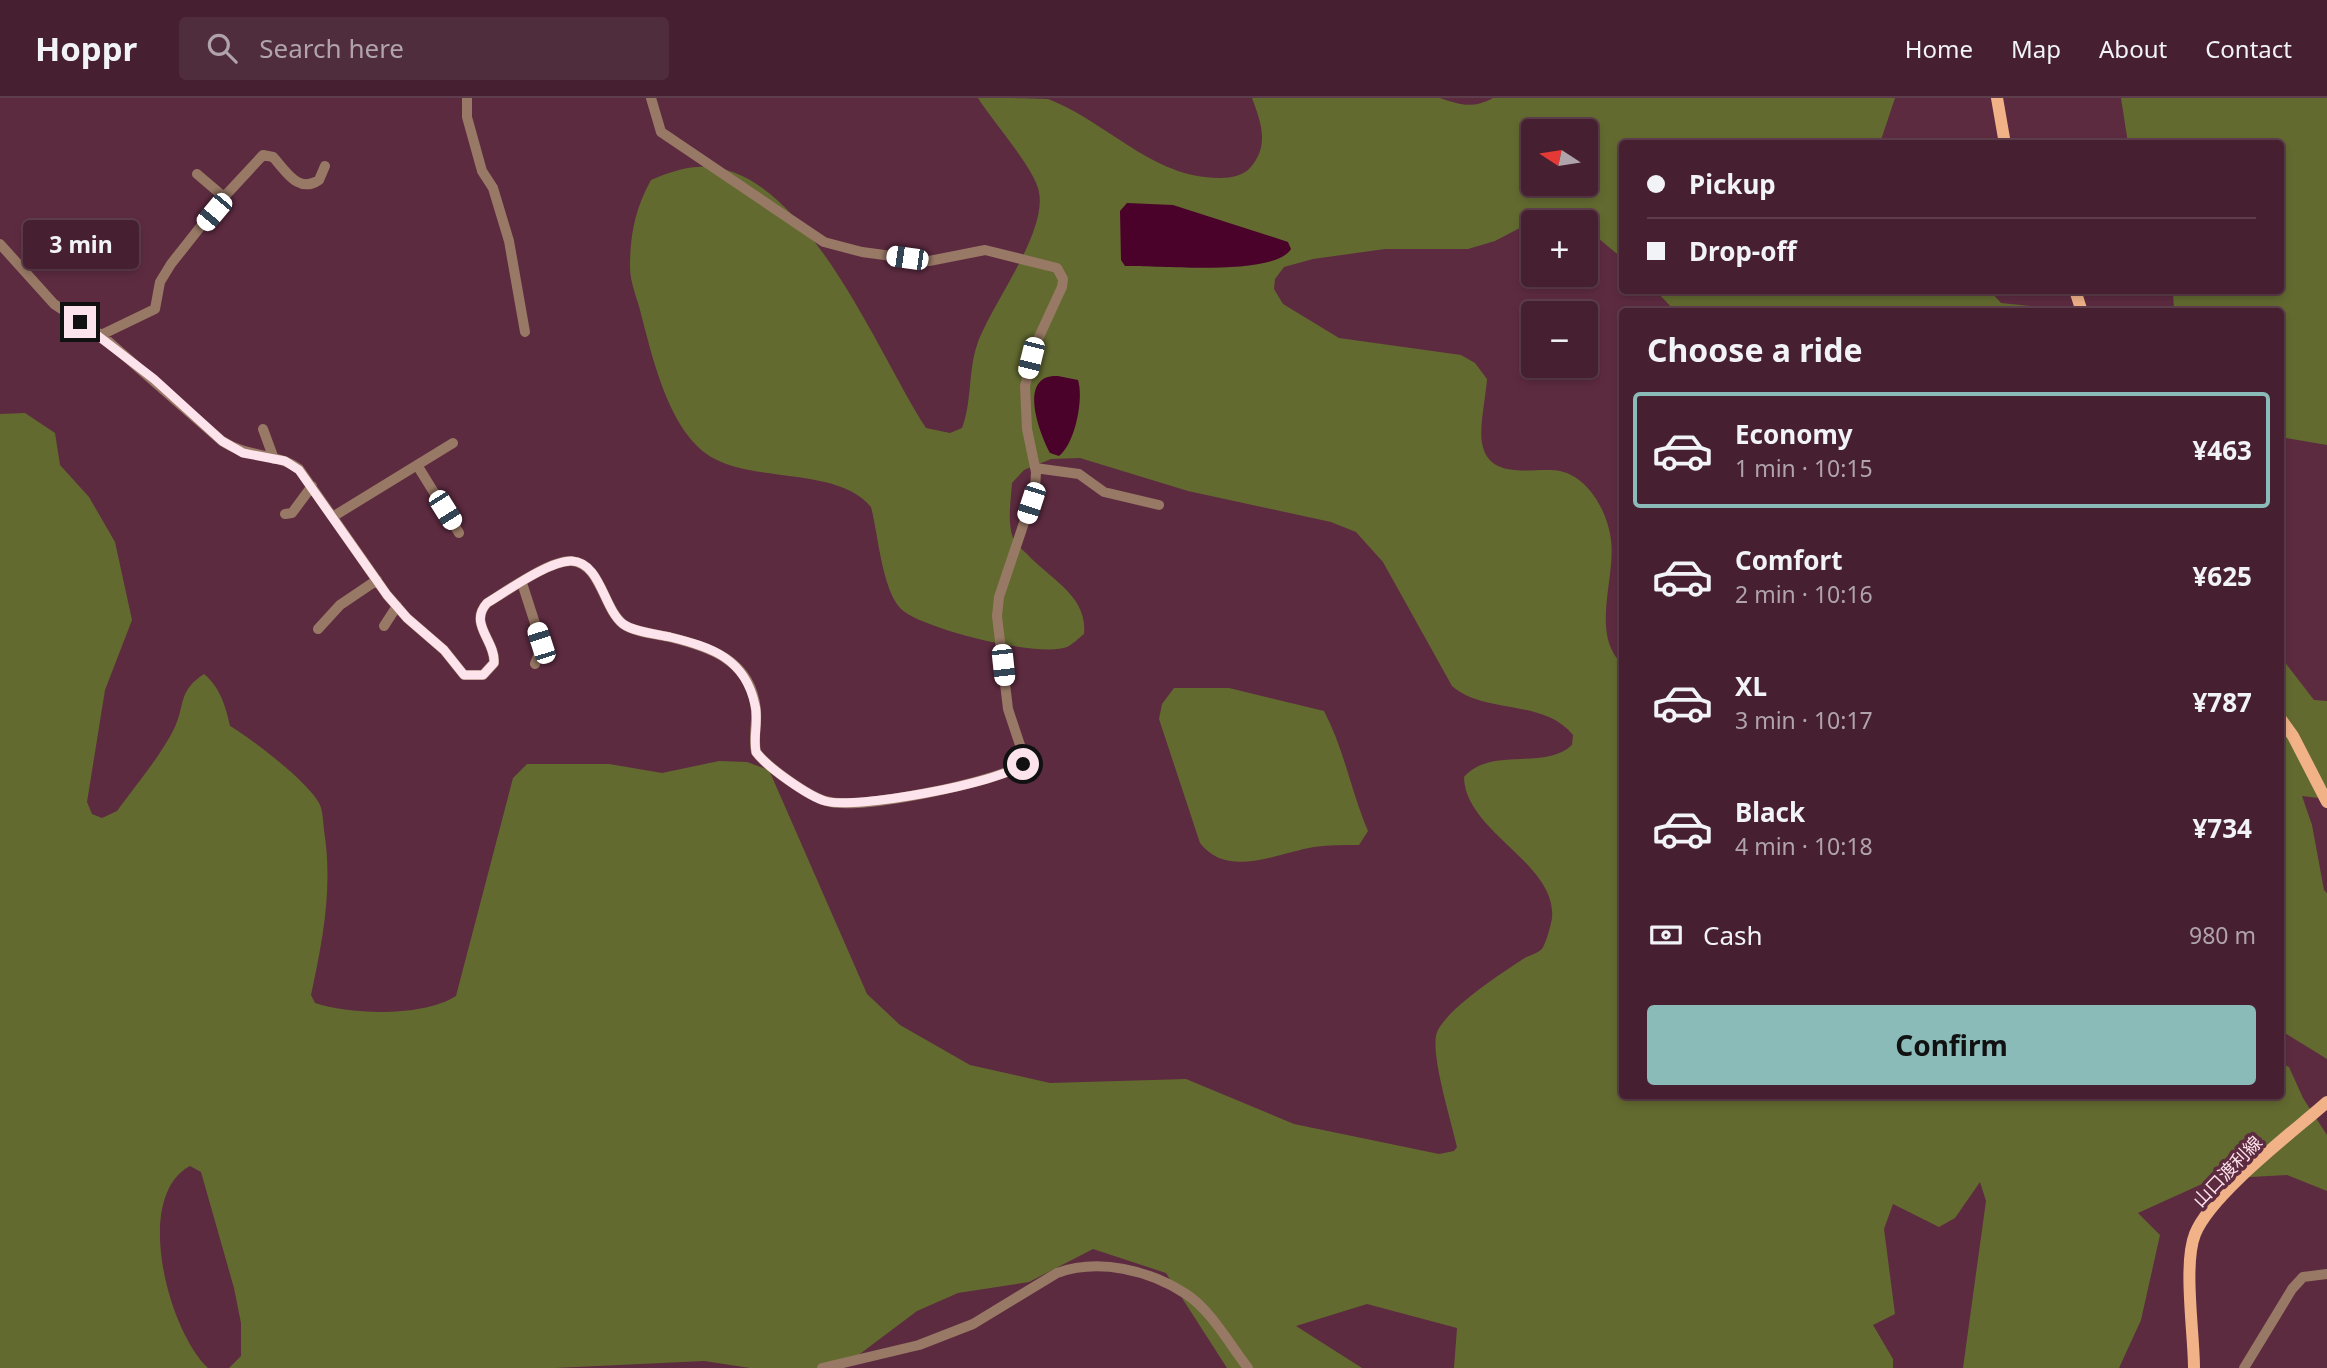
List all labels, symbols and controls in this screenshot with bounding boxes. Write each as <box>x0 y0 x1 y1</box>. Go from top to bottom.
search box <box>179 17 669 80</box>
text: Hoppr <box>35 26 137 71</box>
icon: search <box>203 29 241 67</box>
text: Search here <box>259 30 404 66</box>
text: Home <box>1905 32 1973 65</box>
text: Map <box>2011 32 2061 65</box>
text: About <box>2099 32 2167 65</box>
text: Contact <box>2205 32 2292 65</box>
north arrow <box>1521 119 1598 196</box>
map controls <box>1521 119 1598 378</box>
text: Pickup <box>1689 166 1776 202</box>
car <box>193 189 236 235</box>
button: + <box>1521 210 1598 287</box>
callout: 3 min <box>22 220 138 270</box>
text: 3 min <box>49 228 113 260</box>
text: Drop-off <box>1689 233 1796 269</box>
car <box>885 245 930 271</box>
button: − <box>1521 301 1598 378</box>
route end <box>64 306 96 338</box>
text: Choose a ride <box>1647 328 1863 371</box>
car <box>1016 335 1047 381</box>
text: Economy <box>1735 416 1853 452</box>
icon: car <box>1651 419 1714 482</box>
text: ¥463 <box>2193 432 2252 468</box>
text: 1 min · 10:15 <box>1735 452 1873 484</box>
car <box>1015 480 1048 526</box>
car <box>425 487 466 533</box>
text: Comfort <box>1735 542 1843 578</box>
icon: car <box>1651 545 1714 608</box>
text: ¥625 <box>2193 558 2252 594</box>
text: 2 min · 10:16 <box>1735 578 1873 610</box>
car <box>525 620 558 666</box>
car <box>991 643 1016 687</box>
text: XL <box>1735 668 1767 704</box>
icon: car <box>1651 671 1714 734</box>
text: ¥787 <box>2193 684 2252 720</box>
text: 3 min · 10:17 <box>1735 704 1873 736</box>
route start <box>1007 748 1039 780</box>
text: Black <box>1735 794 1805 830</box>
icon: car <box>1651 797 1714 860</box>
text: ¥734 <box>2193 810 2252 846</box>
text: 4 min · 10:18 <box>1735 830 1873 862</box>
icon: cash <box>1647 916 1685 954</box>
text: Cash <box>1703 917 1763 953</box>
text: 980 m <box>2189 919 2256 951</box>
button: Confirm <box>1647 1005 2256 1085</box>
street label: 山口渡利線 <box>2187 1130 2267 1212</box>

